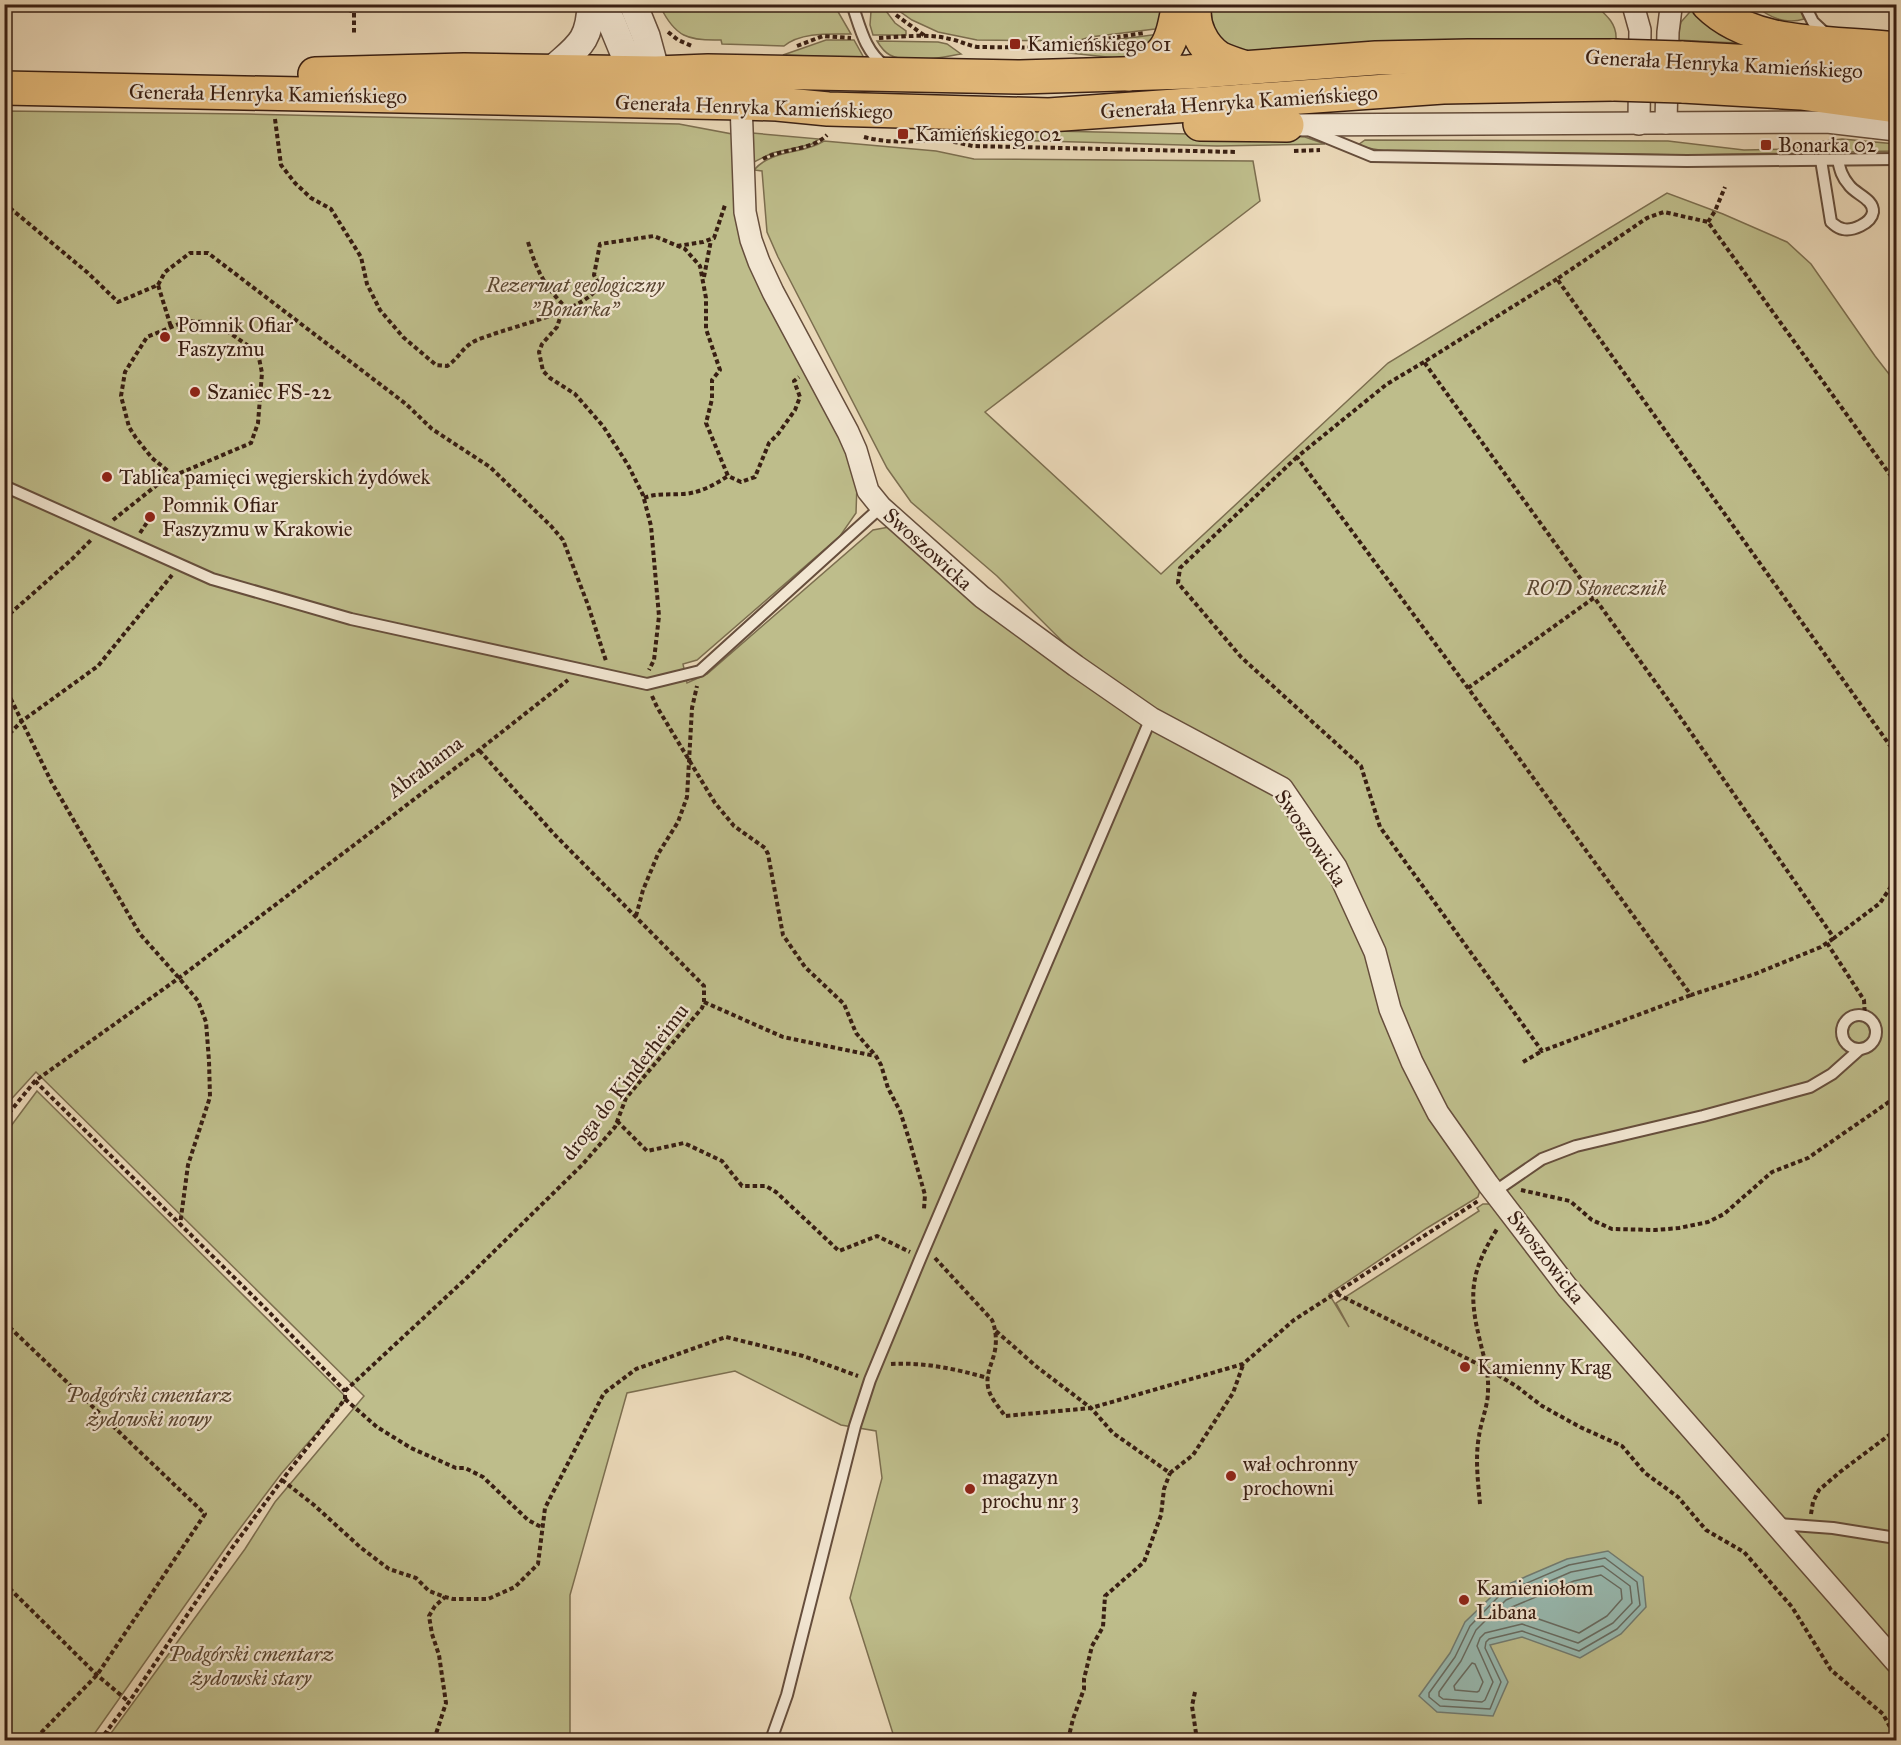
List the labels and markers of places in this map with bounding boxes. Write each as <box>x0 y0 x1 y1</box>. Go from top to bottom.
place label: Kamieńskiego 01 <box>1027 31 1171 57</box>
marker: Kamieńskiego 01 <box>1008 37 1022 51</box>
place label: Kamieńskiego 02 <box>915 121 1062 147</box>
marker: Kamieńskiego 02 <box>896 127 910 141</box>
place label: Bonarka 02 <box>1778 132 1877 158</box>
marker: Bonarka 02 <box>1759 138 1773 152</box>
place label: Pomnik Ofiar Faszyzmu <box>177 312 293 362</box>
marker: Pomnik Ofiar Faszyzmu <box>158 330 172 344</box>
place label: Szaniec FS-22 <box>207 379 333 405</box>
marker: Szaniec FS-22 <box>188 385 202 399</box>
place label: Tablica pamięci węgierskich żydówek <box>119 464 431 490</box>
marker: Tablica pamięci węgierskich żydówek <box>100 470 114 484</box>
place label: Pomnik Ofiar Faszyzmu w Krakowie <box>162 492 353 542</box>
marker: Pomnik Ofiar Faszyzmu w Krakowie <box>143 510 157 524</box>
place label: Kamienny Krąg <box>1477 1354 1611 1380</box>
marker: Kamienny Krąg <box>1458 1360 1472 1374</box>
place label: wał ochronny prochowni <box>1242 1451 1359 1501</box>
place label: magazyn prochu nr 3 <box>981 1464 1079 1514</box>
marker: wał ochronny prochowni <box>1224 1469 1238 1483</box>
marker: magazyn prochu nr 3 <box>963 1482 977 1496</box>
place label: Kamieniołom Libana <box>1476 1575 1594 1625</box>
marker: Kamieniołom Libana <box>1457 1593 1471 1607</box>

